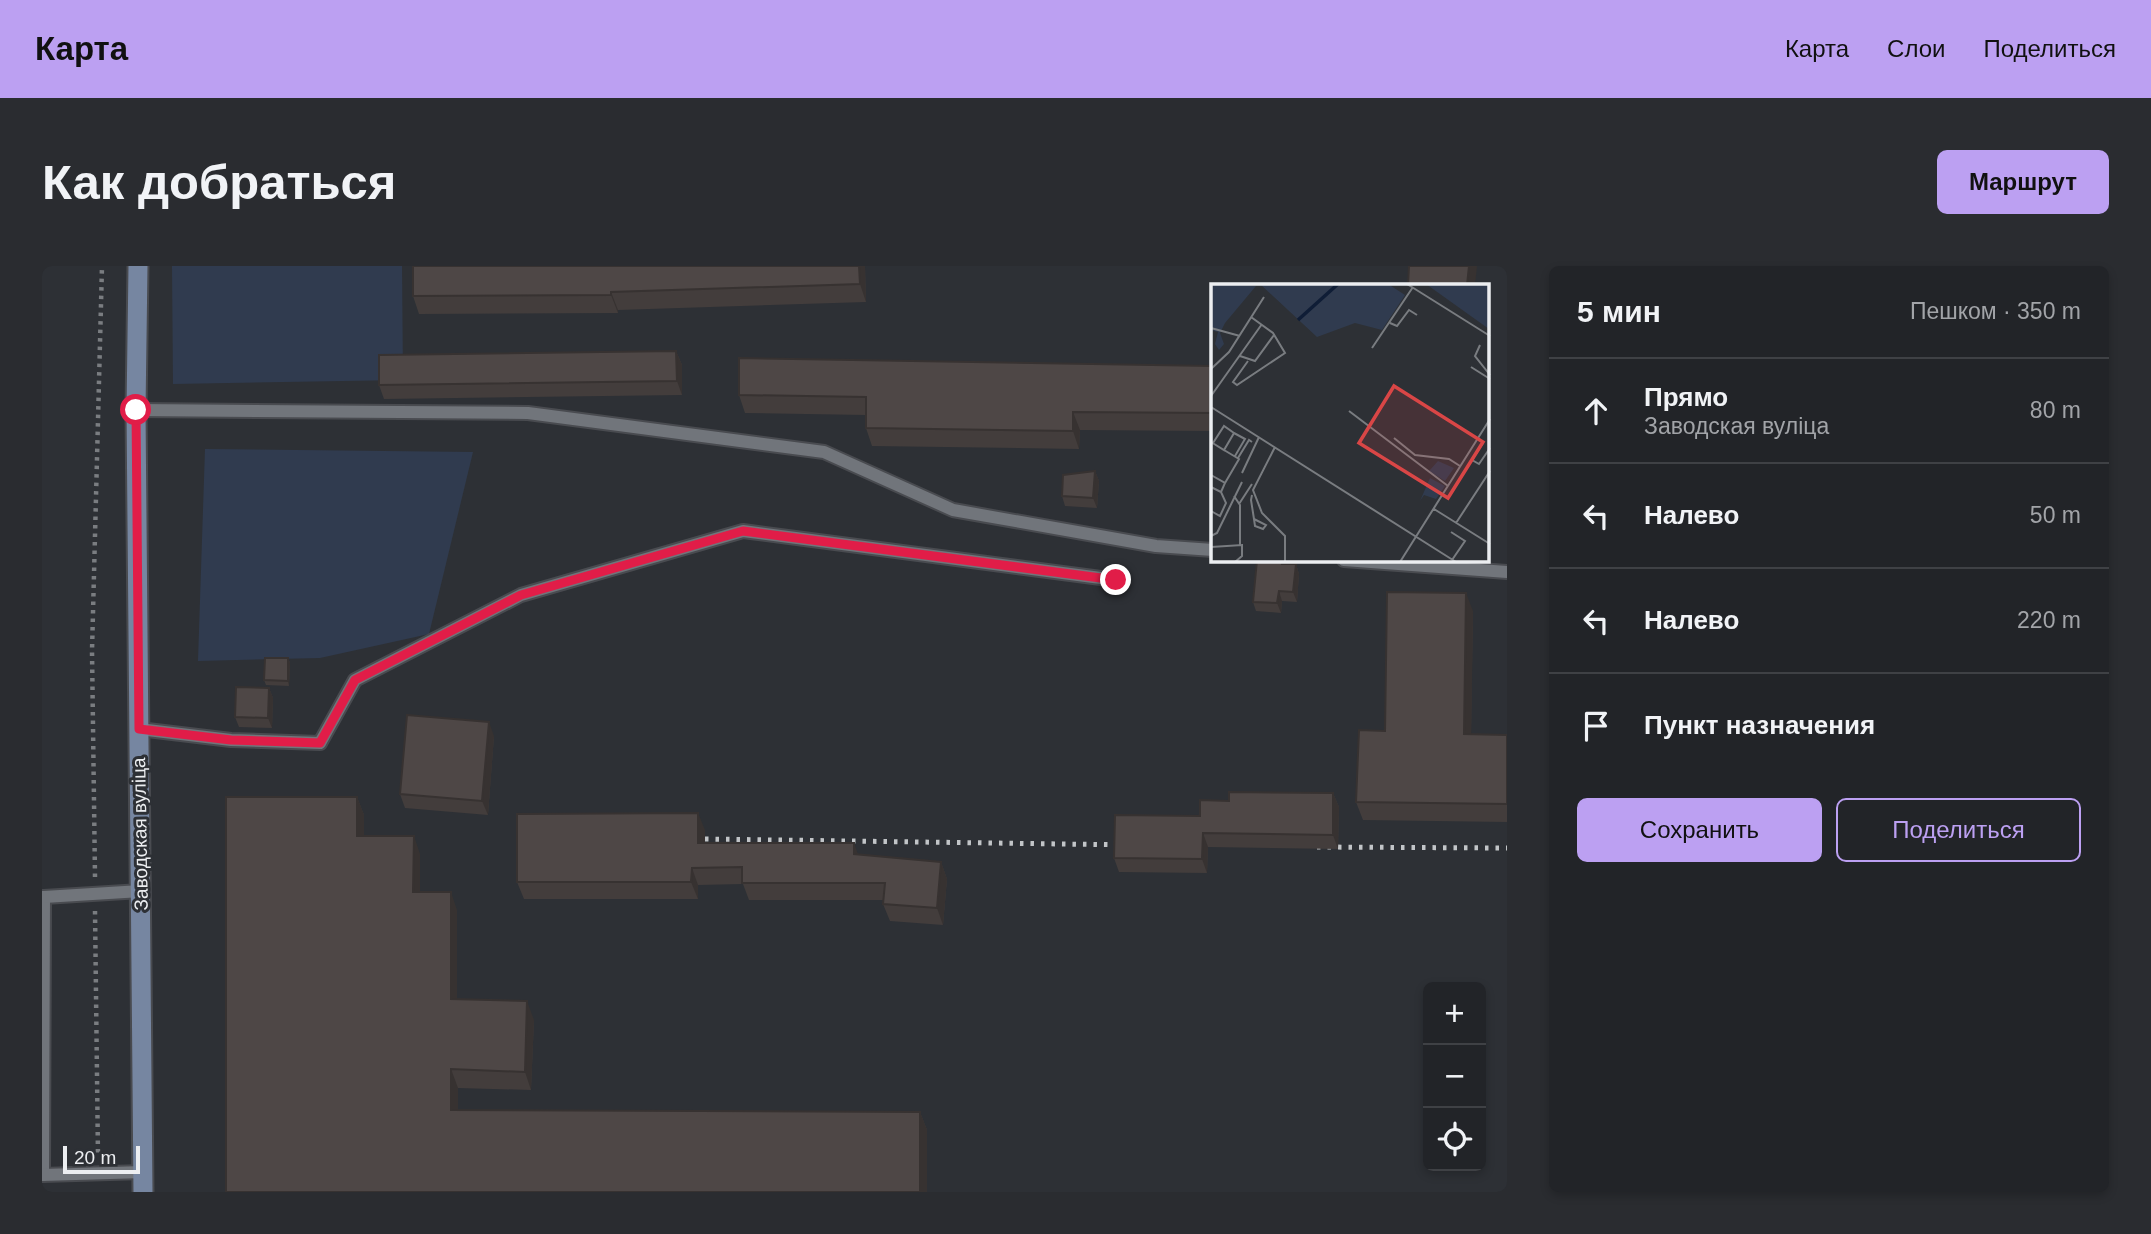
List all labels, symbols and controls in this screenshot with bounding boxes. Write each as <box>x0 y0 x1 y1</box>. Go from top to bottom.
text: Карта <box>35 30 128 67</box>
text: Карта <box>1785 35 1849 62</box>
text: Слои <box>1887 35 1945 62</box>
text: Поделиться <box>1983 35 2116 62</box>
button: Маршрут <box>1937 150 2109 214</box>
text: Как добраться <box>42 155 396 209</box>
inset map <box>1211 284 1490 562</box>
text: 5 мин <box>1577 295 1661 328</box>
text: Пешком · 350 m <box>1910 298 2081 324</box>
text: Прямо <box>1644 382 1728 412</box>
icon: ahead <box>1577 392 1615 430</box>
route start <box>120 394 151 425</box>
text: 80 m <box>2030 397 2081 423</box>
text: Заводская вуліца <box>1644 413 1829 439</box>
icon: left <box>1577 497 1615 535</box>
text: Налево <box>1644 500 1739 530</box>
text: 50 m <box>2030 502 2081 528</box>
route end <box>1100 564 1131 595</box>
icon: left <box>1577 602 1615 640</box>
text: Налево <box>1644 605 1739 635</box>
text: 220 m <box>2017 607 2081 633</box>
icon: arrive <box>1577 707 1615 745</box>
text: Пункт назначения <box>1644 710 1875 740</box>
street label: Заводская вуліца <box>128 757 152 911</box>
button: Сохранить <box>1577 798 1822 862</box>
button: Поделиться <box>1836 798 2081 862</box>
map controls <box>1423 982 1486 1171</box>
button: + <box>1423 982 1486 1045</box>
button: − <box>1423 1045 1486 1108</box>
button: locate <box>1423 1108 1486 1171</box>
scale bar <box>63 1143 140 1175</box>
text: 20 m <box>74 1147 116 1168</box>

